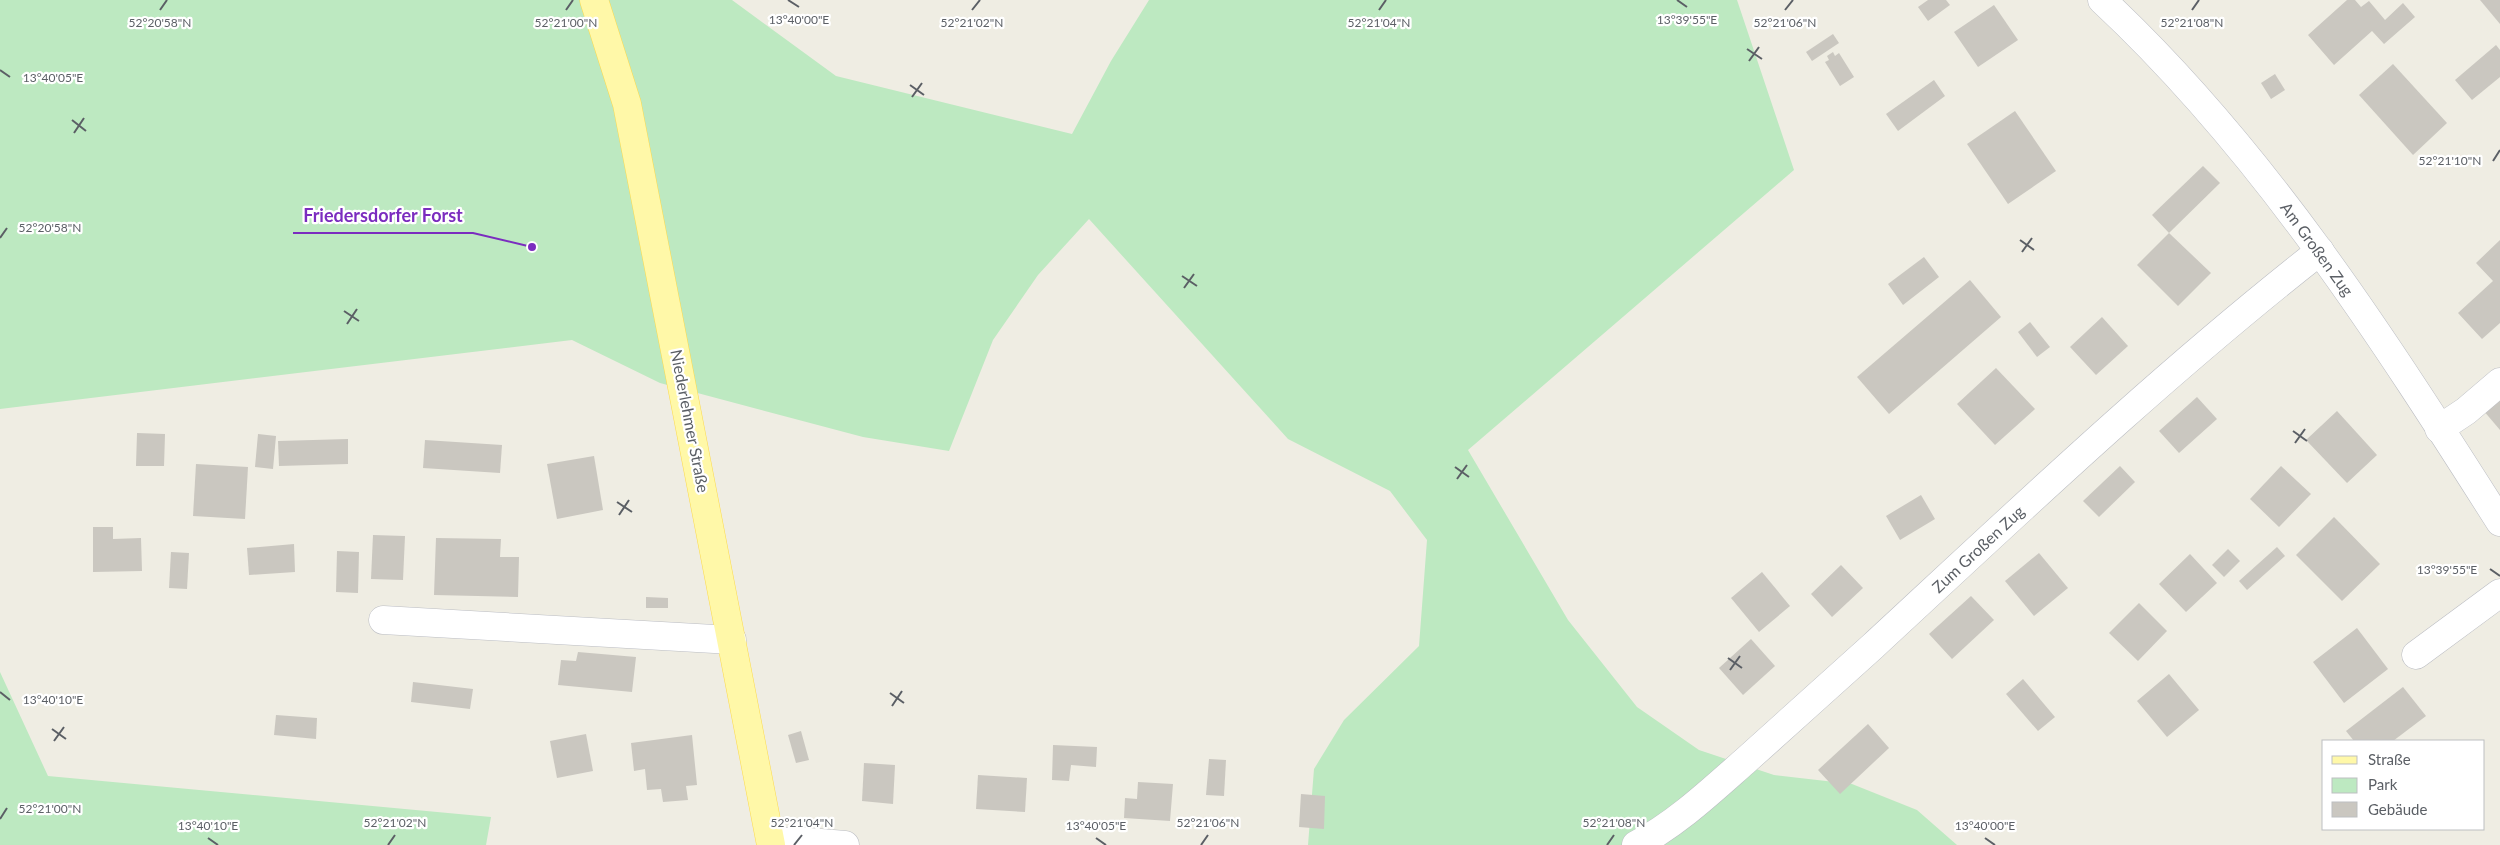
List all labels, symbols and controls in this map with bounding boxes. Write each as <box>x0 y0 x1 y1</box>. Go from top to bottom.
text: 13°40'00"E <box>769 12 829 27</box>
text: 13°39'55"E <box>1657 12 1717 27</box>
text: 52°20'58"N <box>129 15 191 30</box>
text: 52°21'00"N <box>535 15 597 30</box>
text: 52°21'02"N <box>941 15 1003 30</box>
text: 52°21'04"N <box>1348 15 1410 30</box>
text: 52°21'06"N <box>1754 15 1816 30</box>
text: 52°21'08"N <box>2161 15 2223 30</box>
text: 13°40'05"E <box>23 70 83 85</box>
text: 52°21'10"N <box>2419 153 2481 168</box>
street label: Am Großen Zug <box>2277 198 2358 299</box>
callout: Friedersdorfer Forst <box>293 200 473 233</box>
text: Friedersdorfer Forst <box>303 204 463 226</box>
text: 52°20'58"N <box>19 220 81 235</box>
street label: Niederlehmer Straße <box>667 348 714 494</box>
street label: Zum Großen Zug <box>1928 501 2028 596</box>
text: 13°39'55"E <box>2417 562 2477 577</box>
text: 13°40'10"E <box>23 692 83 707</box>
legend <box>2322 740 2485 830</box>
text: Straße <box>2368 750 2411 768</box>
text: Park <box>2368 775 2398 793</box>
text: Gebäude <box>2368 800 2427 818</box>
text: 52°21'00"N <box>19 801 81 816</box>
text: 52°21'02"N <box>364 815 426 830</box>
text: 52°21'04"N <box>771 815 833 830</box>
text: 52°21'06"N <box>1177 815 1239 830</box>
text: 52°21'08"N <box>1583 815 1645 830</box>
text: 13°40'10"E <box>178 818 238 833</box>
text: 13°40'05"E <box>1066 818 1126 833</box>
text: 13°40'00"E <box>1955 818 2015 833</box>

